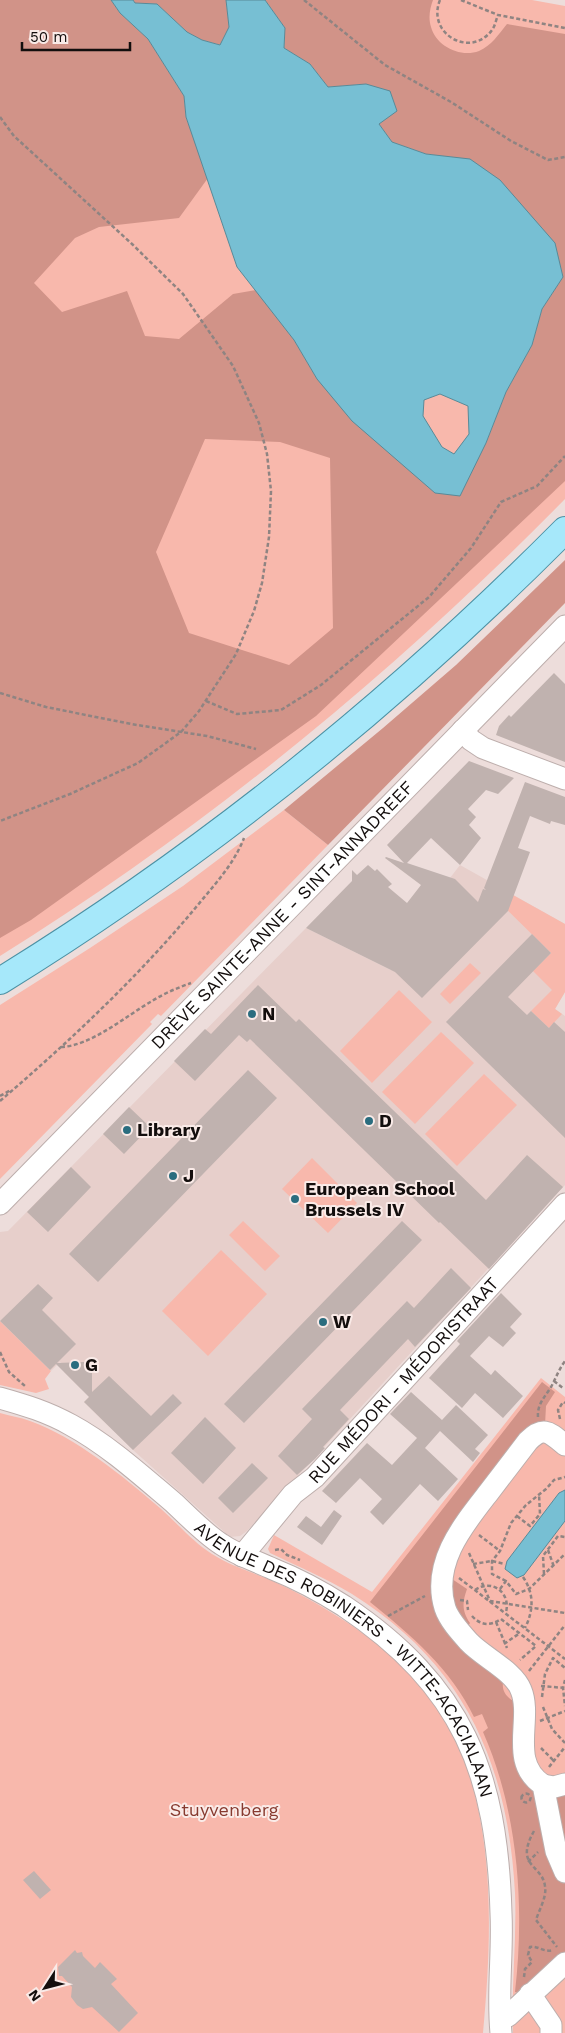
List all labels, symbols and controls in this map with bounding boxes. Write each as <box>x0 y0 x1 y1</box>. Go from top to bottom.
scale bar <box>22 20 130 52</box>
text: 50 m <box>30 28 67 46</box>
street label: DRÈVE SAINTE-ANNE - SINT-ANNADREEF <box>147 776 417 1054</box>
place label: N <box>262 1003 275 1025</box>
marker: N <box>246 1008 258 1020</box>
place label: D <box>379 1110 392 1131</box>
marker: D <box>363 1115 375 1127</box>
place label: Library <box>137 1119 201 1140</box>
marker: Library <box>121 1124 133 1136</box>
place label: J <box>183 1165 194 1186</box>
marker: J <box>167 1170 179 1182</box>
place label: European School Brussels IV <box>305 1178 455 1220</box>
marker: European School Brussels IV <box>289 1193 301 1205</box>
street label: RUE MÉDORI - MÉDORISTRAAT <box>303 1273 503 1487</box>
place label: W <box>333 1311 351 1332</box>
marker: W <box>317 1316 329 1328</box>
place label: G <box>85 1354 98 1375</box>
marker: G <box>69 1359 81 1371</box>
street label: AVENUE DES ROBINIERS - WITTE-ACACIALAAN <box>190 1517 498 1799</box>
park label: Stuyvenberg <box>170 1799 279 1820</box>
north arrow <box>20 1963 70 2013</box>
text: N <box>25 1987 44 2005</box>

